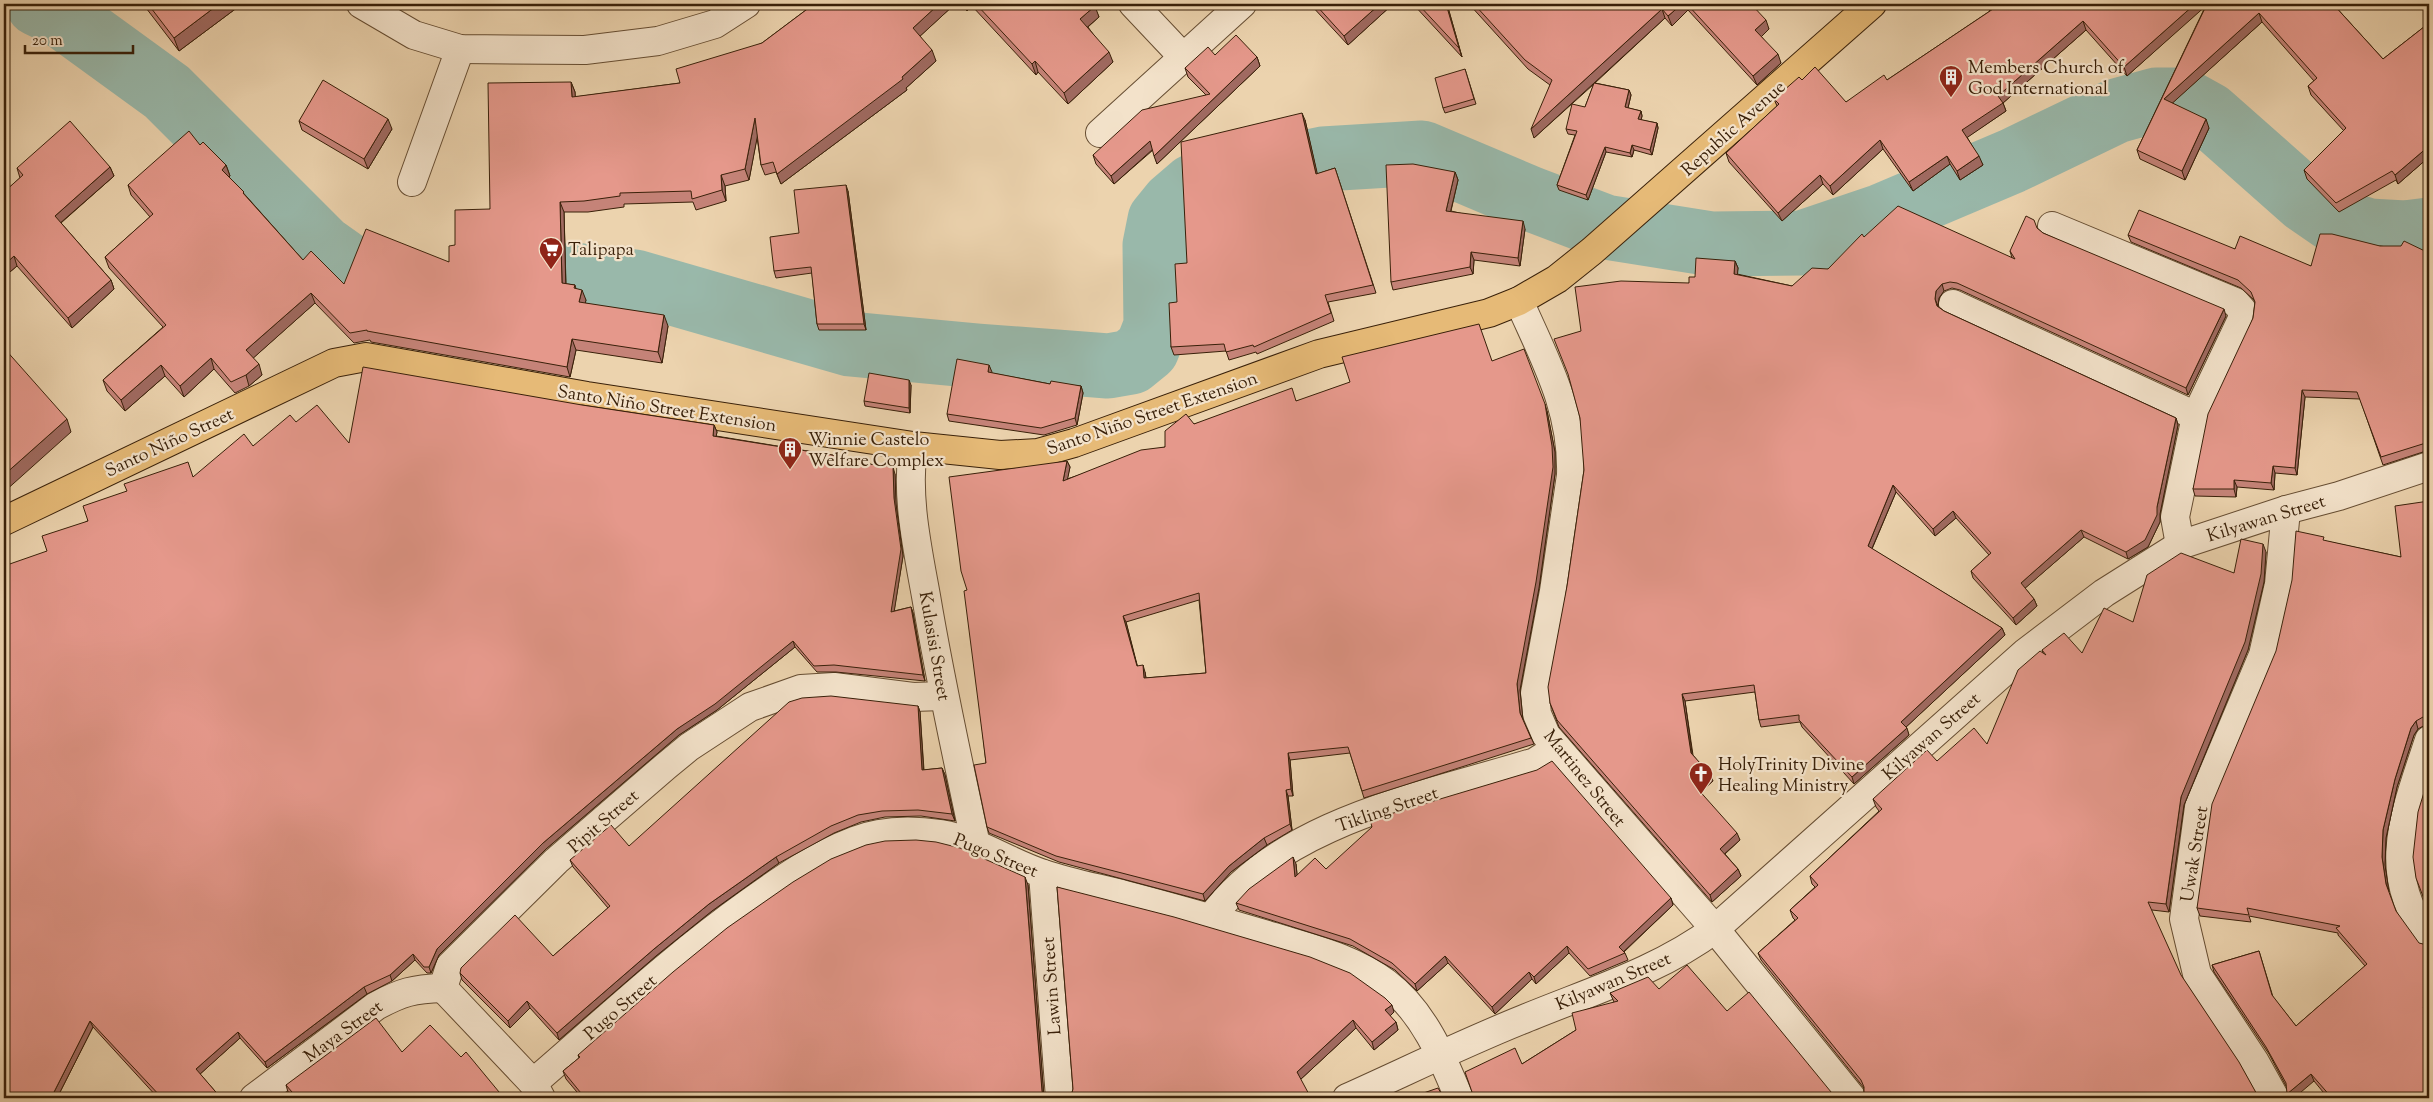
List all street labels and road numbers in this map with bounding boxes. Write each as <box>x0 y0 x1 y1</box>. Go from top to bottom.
street label: Republic Avenue <box>1676 75 1792 184</box>
street label: Santo Niño Street Extension <box>1044 366 1262 463</box>
street label: Santo Niño Street Extension <box>555 380 778 440</box>
street label: Santo Niño Street <box>101 403 238 485</box>
street label: Kilyawan Street <box>2204 490 2329 550</box>
street label: Kulasisi Street <box>911 590 955 703</box>
street label: Kilyawan Street <box>1877 687 1987 788</box>
street label: Martinez Street <box>1536 725 1631 834</box>
street label: Tikling Street <box>1333 781 1442 841</box>
street label: Pipit Street <box>563 784 645 861</box>
street label: Uwak Street <box>2176 805 2216 904</box>
street label: Pugo Street <box>949 828 1041 886</box>
street label: Lawin Street <box>1037 936 1069 1036</box>
street label: Kilyawan Street <box>1552 947 1675 1019</box>
street label: Pugo Street <box>579 969 663 1048</box>
street label: Maya Street <box>299 995 389 1070</box>

